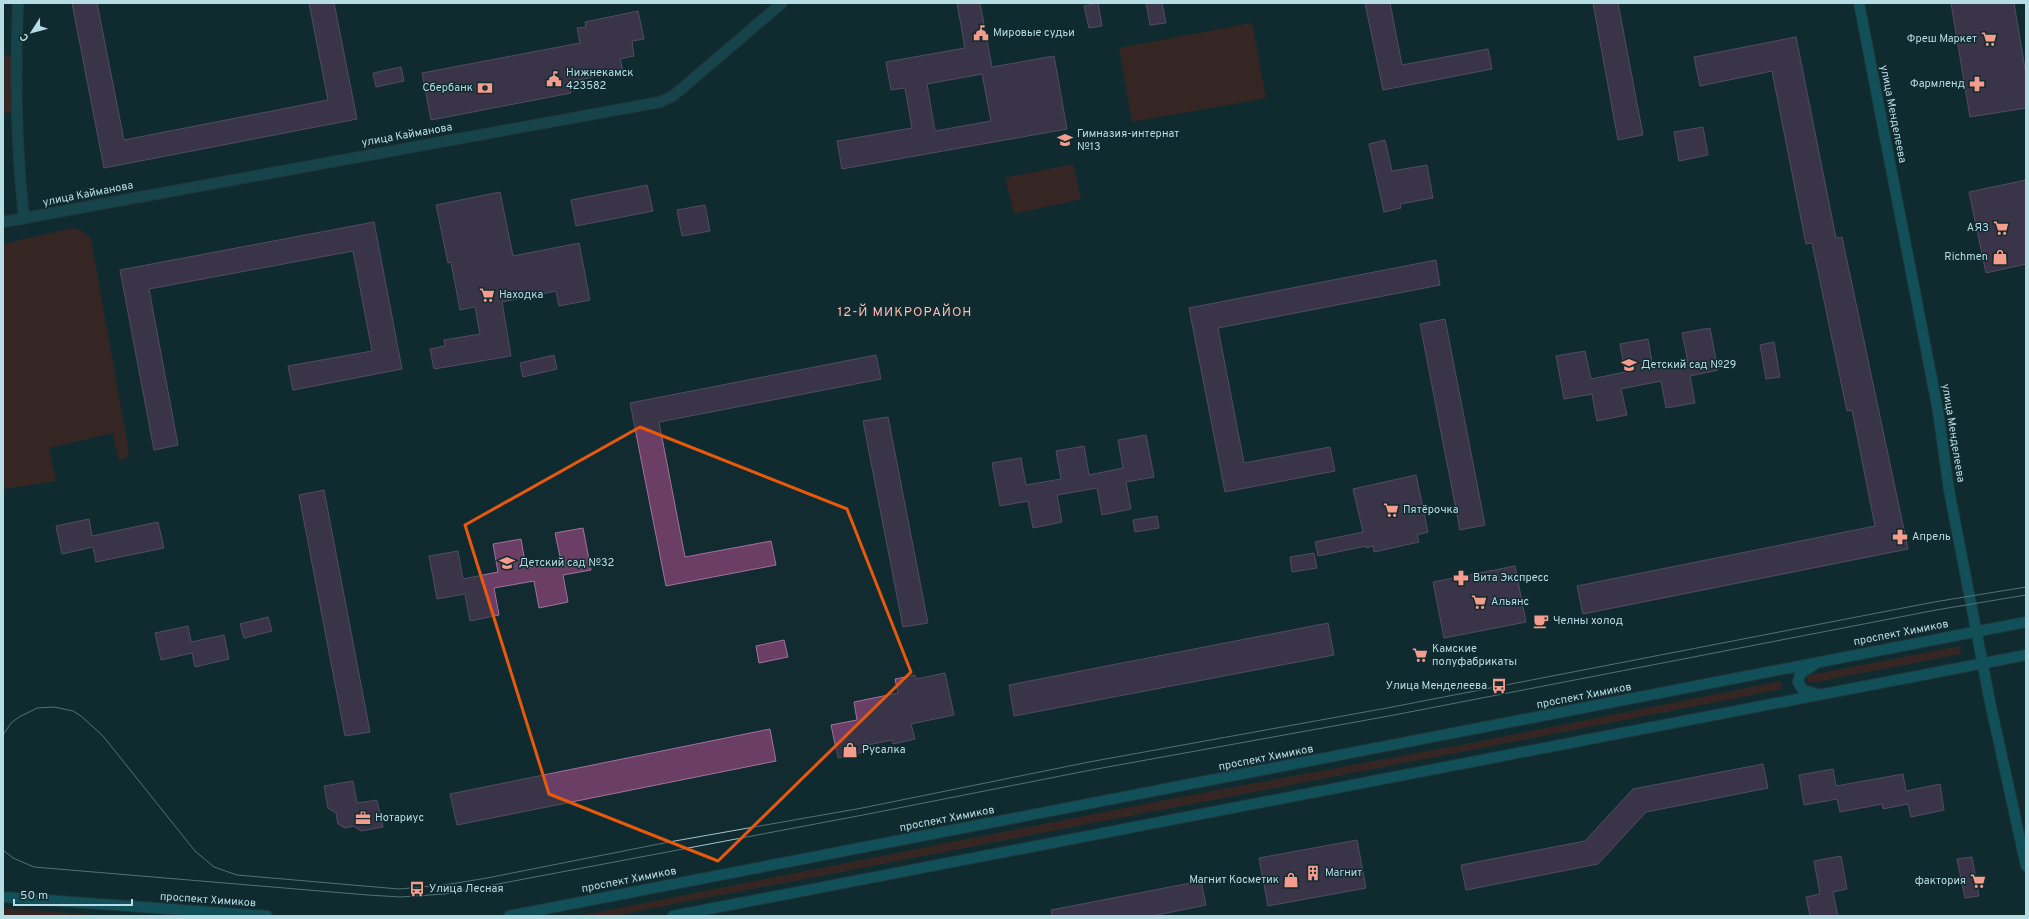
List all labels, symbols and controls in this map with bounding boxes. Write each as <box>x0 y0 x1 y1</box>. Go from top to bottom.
north arrow <box>12 12 52 52</box>
public building icon: Мировые судьи <box>972 24 990 42</box>
place label: Мировые судьи <box>993 26 1075 40</box>
text: С <box>17 30 32 44</box>
supermarket icon: Фреш Маркет <box>1980 30 1998 48</box>
place label: Фреш Маркет <box>1907 32 1977 46</box>
street label: улица Менделеева <box>1877 64 1909 164</box>
place label: Нижнекамск 423582 <box>566 66 634 93</box>
public building icon: Нижнекамск 423582 <box>545 70 563 88</box>
pharmacy icon: Фармленд <box>1968 75 1986 93</box>
place label: Фармленд <box>1910 77 1965 91</box>
bank icon: Сбербанк <box>476 79 494 97</box>
place label: Сбербанк <box>423 81 473 95</box>
street label: улица Кайманова <box>361 120 454 150</box>
place label: Гимназия-интернат №13 <box>1077 127 1179 154</box>
school or university icon: Гимназия-интернат №13 <box>1056 131 1074 149</box>
street label: улица Кайманова <box>42 178 135 210</box>
supermarket icon: АЯЗ <box>1992 219 2010 237</box>
place label: АЯЗ <box>1967 221 1989 235</box>
shop icon: Richmen <box>1991 248 2009 266</box>
place label: Richmen <box>1944 250 1988 264</box>
supermarket icon: Находка <box>478 286 496 304</box>
place label: Находка <box>499 288 544 302</box>
district label: 12-Й МИКРОРАЙОН <box>838 303 972 321</box>
school or university icon: Детский сад №29 <box>1620 356 1638 374</box>
place label: Детский сад №29 <box>1641 358 1736 372</box>
street label: улица Менделеева <box>1938 383 1968 484</box>
supermarket icon: Пятёрочка <box>1382 501 1400 519</box>
place label: Пятёрочка <box>1403 503 1459 517</box>
pharmacy icon: Апрель <box>1891 528 1909 546</box>
place label: Апрель <box>1912 530 1951 544</box>
school or university icon: Детский сад №32 <box>498 554 516 572</box>
place label: Детский сад №32 <box>519 556 614 570</box>
pharmacy icon: Вита Экспресс <box>1452 569 1470 587</box>
place label: Вита Экспресс <box>1473 571 1549 585</box>
supermarket icon: Альянс <box>1470 593 1488 611</box>
place label: Альянс <box>1491 595 1529 609</box>
cafe icon: Челны холод <box>1532 612 1550 630</box>
place label: Челны холод <box>1553 614 1623 628</box>
street label: проспект Химиков <box>1852 617 1950 649</box>
place label: Камские полуфабрикаты <box>1432 642 1517 669</box>
supermarket icon: Камские полуфабрикаты <box>1411 646 1429 664</box>
bus stop icon: Улица Менделеева <box>1490 677 1508 695</box>
place label: Улица Менделеева <box>1386 679 1487 693</box>
street label: проспект Химиков <box>1535 680 1633 712</box>
shop icon: Русалка <box>841 741 859 759</box>
street label: проспект Химиков <box>1217 742 1315 774</box>
place label: Русалка <box>862 743 906 757</box>
street label: проспект Химиков <box>898 803 996 835</box>
office icon: Нотариус <box>354 809 372 827</box>
place label: Нотариус <box>375 811 424 825</box>
street label: проспект Химиков <box>580 864 678 896</box>
building icon: Магнит <box>1304 864 1322 882</box>
place label: Магнит <box>1325 866 1362 880</box>
shop icon: Магнит Косметик <box>1282 871 1300 889</box>
supermarket icon: фактория <box>1969 872 1987 890</box>
place label: Магнит Косметик <box>1189 873 1279 887</box>
place label: фактория <box>1915 874 1966 888</box>
bus stop icon: Улица Лесная <box>408 880 426 898</box>
scale bar <box>14 881 132 907</box>
place label: Улица Лесная <box>429 882 504 896</box>
text: 50 m <box>20 888 48 904</box>
street label: проспект Химиков <box>159 890 257 910</box>

